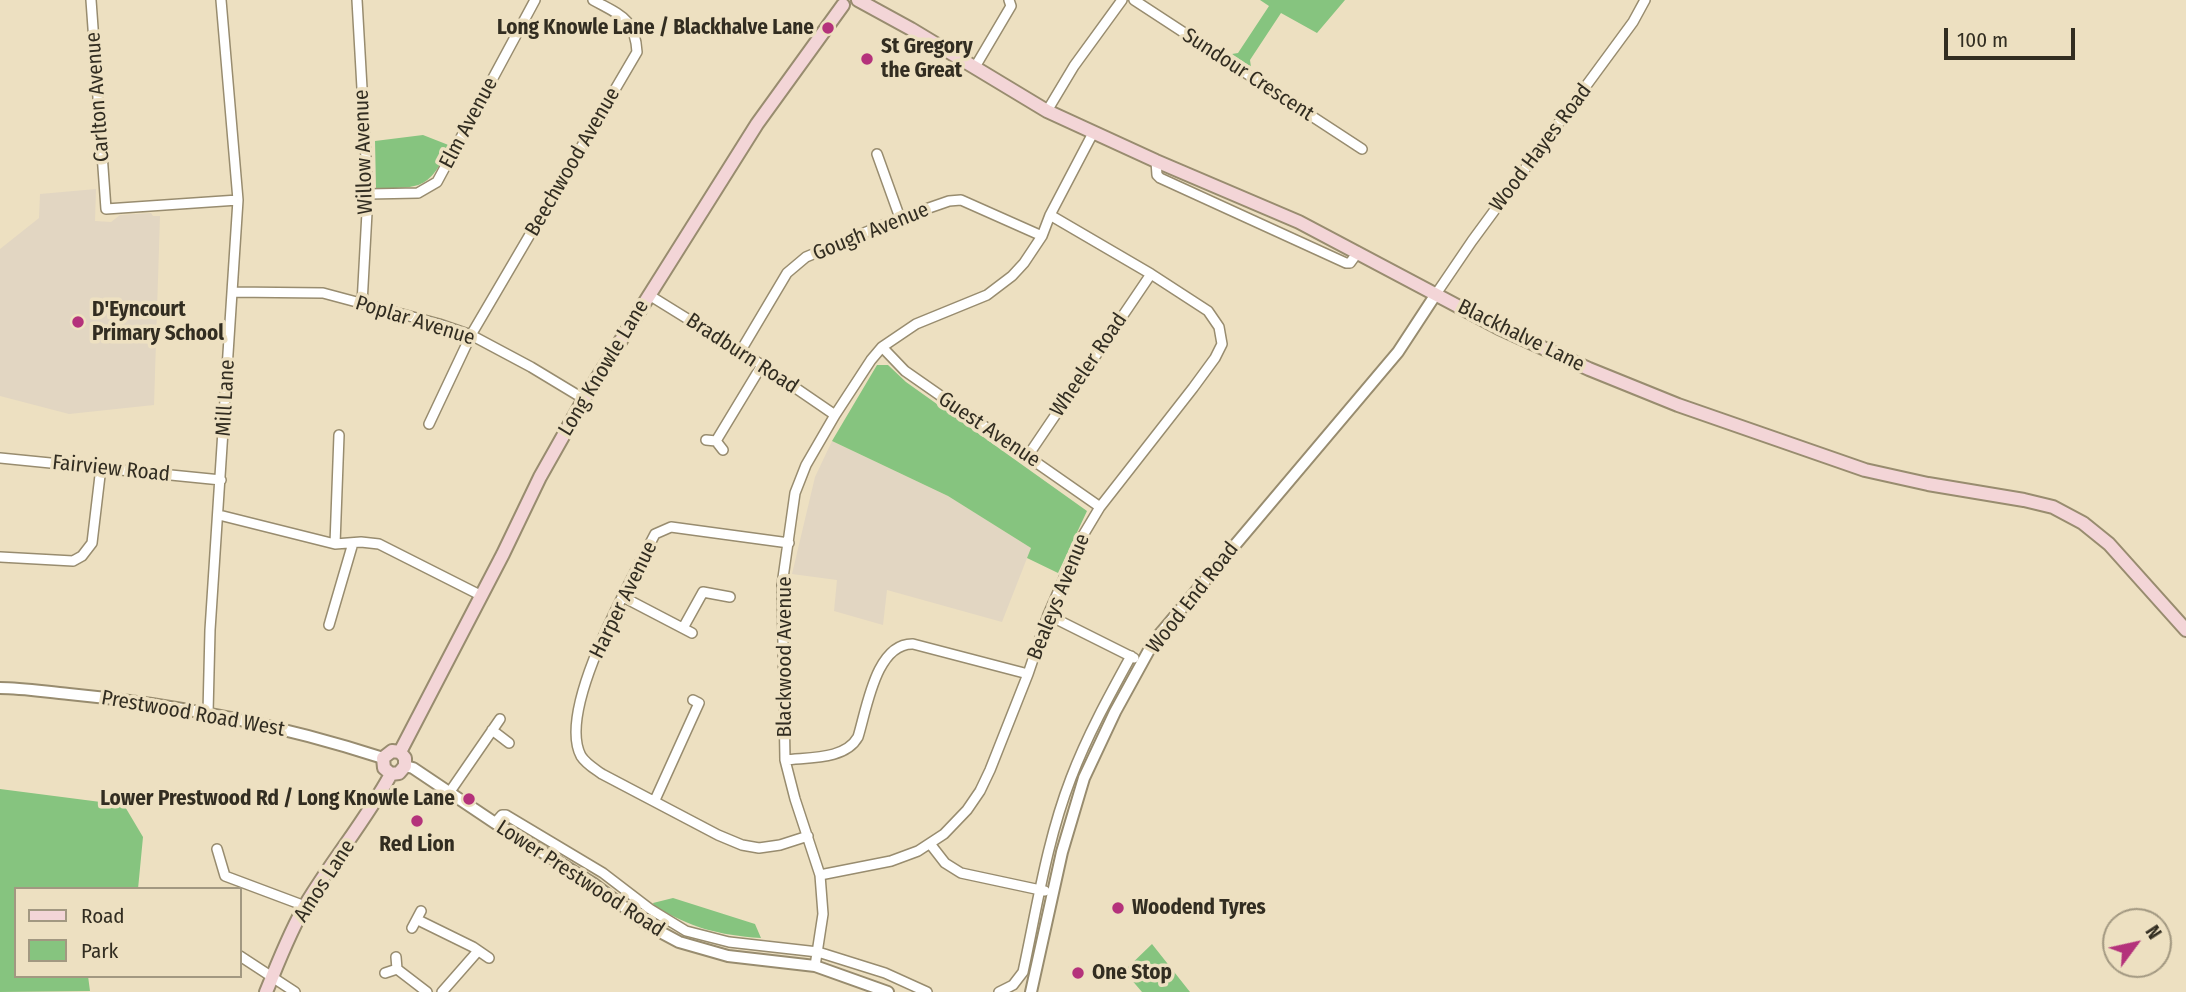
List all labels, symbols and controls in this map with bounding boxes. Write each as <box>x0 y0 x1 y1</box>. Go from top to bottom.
scale bar <box>1948 14 2079 58</box>
place label: Long Knowle Lane / Blackhalve Lane <box>497 15 814 41</box>
marker: Long Knowle Lane / Blackhalve Lane <box>820 20 836 36</box>
street label: Sundour Crescent <box>1178 23 1318 127</box>
text: 100 m <box>1957 27 2008 53</box>
street label: Carlton Avenue <box>81 31 115 163</box>
place label: St Gregory the Great <box>881 34 973 84</box>
marker: St Gregory the Great <box>859 51 875 67</box>
street label: Elm Avenue <box>435 73 503 173</box>
street label: Wood Hayes Road <box>1485 79 1597 217</box>
street label: Beechwood Avenue <box>520 83 626 241</box>
street label: Willow Avenue <box>349 89 379 215</box>
street label: Gough Avenue <box>809 197 933 267</box>
street label: Poplar Avenue <box>352 291 478 351</box>
street label: Blackhalve Lane <box>1453 294 1589 378</box>
street label: Long Knowle Lane <box>553 295 655 441</box>
place label: D'Eyncourt Primary School <box>92 297 224 347</box>
street label: Bradburn Road <box>681 308 803 400</box>
street label: Wheeler Road <box>1045 309 1133 421</box>
marker: D'Eyncourt Primary School <box>70 314 86 330</box>
street label: Mill Lane <box>211 359 241 437</box>
street label: Guest Avenue <box>933 387 1045 473</box>
street label: Fairview Road <box>51 450 171 488</box>
street label: Bealeys Avenue <box>1022 530 1096 664</box>
street label: Harper Avenue <box>585 537 663 663</box>
street label: Wood End Road <box>1142 537 1244 659</box>
street label: Blackwood Avenue <box>772 576 798 738</box>
street label: Prestwood Road West <box>99 685 287 743</box>
place label: Lower Prestwood Rd / Long Knowle Lane <box>100 786 455 812</box>
marker: Lower Prestwood Rd / Long Knowle Lane <box>461 791 477 807</box>
marker: Red Lion <box>409 813 425 829</box>
street label: Lower Prestwood Road <box>491 815 669 943</box>
place label: Red Lion <box>379 832 455 858</box>
street label: Amos Lane <box>289 835 361 927</box>
legend <box>14 887 242 978</box>
place label: Woodend Tyres <box>1132 895 1266 921</box>
marker: Woodend Tyres <box>1110 900 1126 916</box>
text: Road <box>81 903 125 929</box>
north arrow <box>2102 908 2172 978</box>
text: N <box>2141 921 2166 943</box>
text: Park <box>81 938 118 964</box>
place label: One Stop <box>1092 960 1172 986</box>
marker: One Stop <box>1070 965 1086 981</box>

